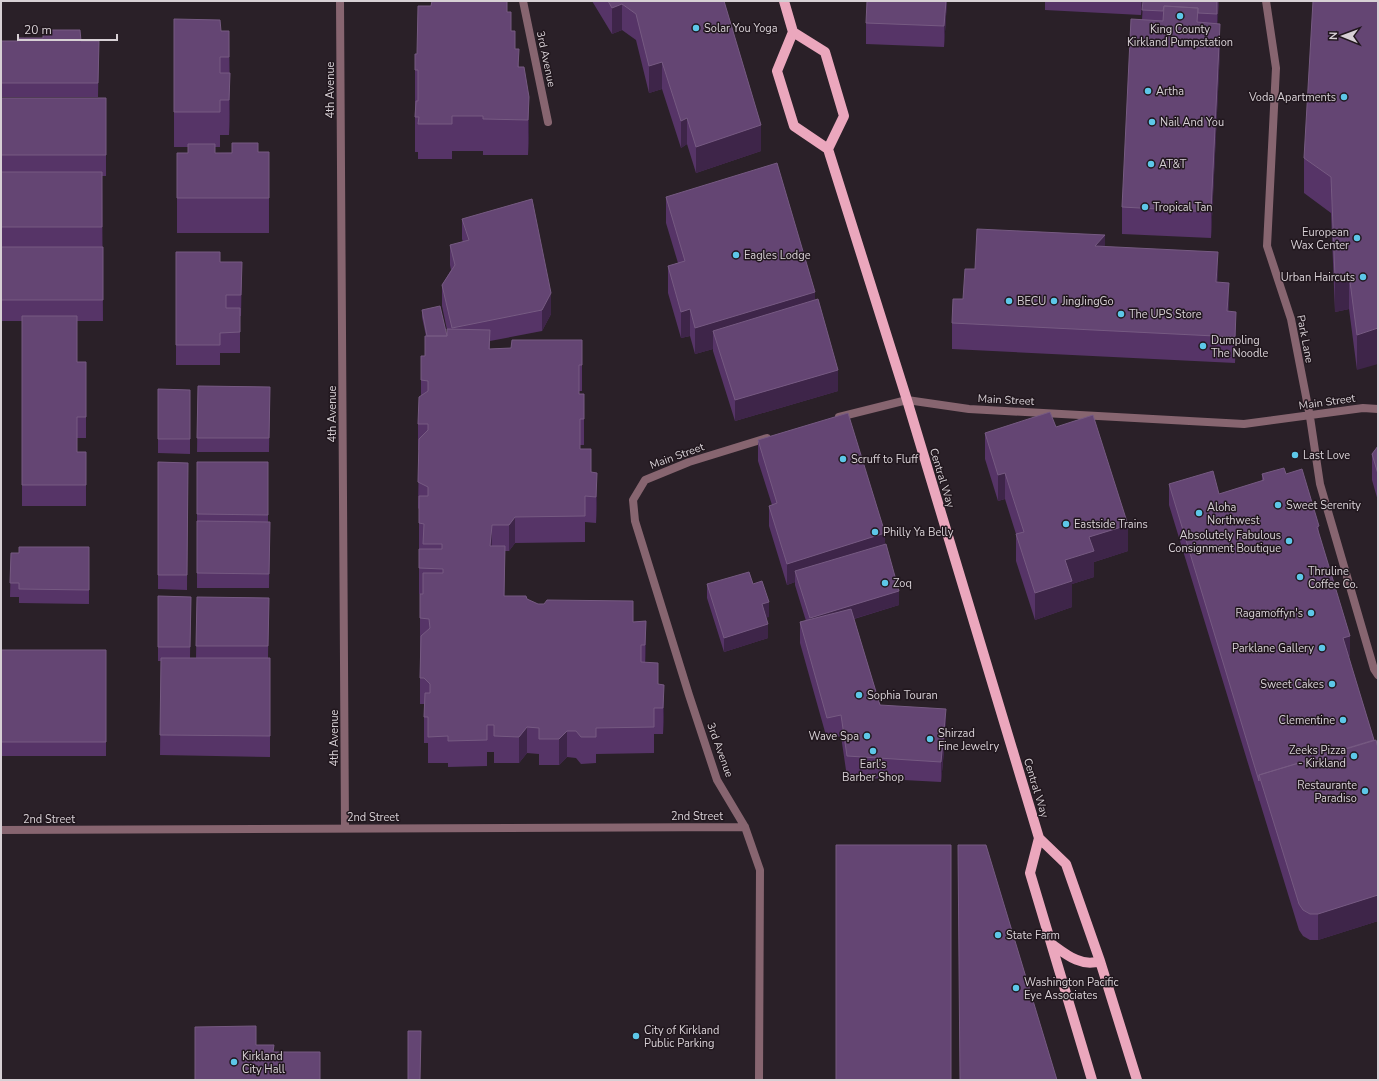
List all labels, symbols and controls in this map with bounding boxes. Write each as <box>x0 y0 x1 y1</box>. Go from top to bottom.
marker: King County Kirkland Pumpstation <box>1175 11 1185 21</box>
scale bar <box>18 16 117 42</box>
north arrow <box>1323 16 1363 56</box>
place label: Solar You Yoga <box>704 21 778 36</box>
text: 20 m <box>24 22 52 38</box>
place label: King County Kirkland Pumpstation <box>1127 22 1233 50</box>
marker: Solar You Yoga <box>691 23 701 33</box>
street label: 3rd Avenue <box>533 29 559 89</box>
text: N <box>1326 32 1341 40</box>
street label: 4th Avenue <box>323 61 338 118</box>
place label: Artha <box>1156 84 1184 99</box>
marker: Artha <box>1143 86 1153 96</box>
place label: Voda Apartments <box>1248 90 1336 105</box>
marker: Voda Apartments <box>1339 92 1349 102</box>
place label: Nail And You <box>1160 115 1224 130</box>
marker: Nail And You <box>1147 117 1157 127</box>
place label: AT&T <box>1159 157 1187 172</box>
marker: AT&T <box>1146 159 1156 169</box>
place label: Tropical Tan <box>1153 200 1213 215</box>
marker: Tropical Tan <box>1140 202 1150 212</box>
place label: European Wax Center <box>1290 225 1349 253</box>
marker: European Wax Center <box>1352 233 1362 243</box>
place label: Eagles Lodge <box>744 248 811 263</box>
marker: Eagles Lodge <box>731 250 741 260</box>
place label: Urban Haircuts <box>1281 270 1355 285</box>
marker: Urban Haircuts <box>1358 272 1368 282</box>
place label: BECU <box>1017 294 1046 309</box>
place label: JingJingGo <box>1061 294 1114 309</box>
marker: BECU <box>1004 296 1014 306</box>
marker: JingJingGo <box>1049 296 1059 306</box>
place label: The UPS Store <box>1129 307 1202 322</box>
marker: The UPS Store <box>1116 309 1126 319</box>
street label: Park Lane <box>1293 314 1317 364</box>
place label: Dumpling The Noodle <box>1211 333 1269 361</box>
marker: Dumpling The Noodle <box>1198 341 1208 351</box>
street label: 4th Avenue <box>325 385 340 442</box>
street label: Main Street <box>977 391 1035 409</box>
street label: Main Street <box>1298 391 1356 413</box>
street label: Main Street <box>648 439 706 473</box>
street label: Central Way <box>926 446 958 510</box>
place label: Last Love <box>1303 448 1350 463</box>
marker: Last Love <box>1290 450 1300 460</box>
place label: Scruff to Fluff <box>851 452 919 467</box>
marker: Scruff to Fluff <box>838 454 848 464</box>
place label: Sweet Serenity <box>1286 498 1361 513</box>
place label: Aloha Northwest <box>1207 500 1260 528</box>
marker: Sweet Serenity <box>1273 500 1283 510</box>
marker: Aloha Northwest <box>1194 508 1204 518</box>
place label: Eastside Trains <box>1074 517 1148 532</box>
marker: Eastside Trains <box>1061 519 1071 529</box>
place label: Philly Ya Belly <box>883 525 954 540</box>
marker: Philly Ya Belly <box>870 527 880 537</box>
place label: Absolutely Fabulous Consignment Boutique <box>1168 528 1281 556</box>
marker: Absolutely Fabulous Consignment Boutique <box>1284 536 1294 546</box>
place label: Thruline Coffee Co. <box>1308 564 1358 592</box>
marker: Thruline Coffee Co. <box>1295 572 1305 582</box>
place label: Zoq <box>893 576 912 591</box>
marker: Zoq <box>880 578 890 588</box>
place label: Ragamoffyn's <box>1235 606 1303 621</box>
marker: Ragamoffyn's <box>1306 608 1316 618</box>
place label: Parklane Gallery <box>1232 641 1314 656</box>
marker: Parklane Gallery <box>1317 643 1327 653</box>
place label: Sweet Cakes <box>1260 677 1324 692</box>
marker: Sweet Cakes <box>1327 679 1337 689</box>
place label: Sophia Touran <box>867 688 938 703</box>
marker: Sophia Touran <box>854 690 864 700</box>
street label: 4th Avenue <box>327 709 342 766</box>
place label: Clementine <box>1279 713 1335 728</box>
marker: Clementine <box>1338 715 1348 725</box>
street label: 3rd Avenue <box>703 721 737 780</box>
place label: Shirzad Fine Jewelry <box>938 726 999 754</box>
place label: Wave Spa <box>808 729 859 744</box>
marker: Wave Spa <box>862 731 872 741</box>
marker: Shirzad Fine Jewelry <box>925 734 935 744</box>
place label: Zeeks Pizza - Kirkland <box>1289 743 1346 771</box>
marker: Earl’s Barber Shop <box>868 746 878 756</box>
marker: Zeeks Pizza - Kirkland <box>1349 751 1359 761</box>
street label: Central Way <box>1020 756 1052 820</box>
place label: Earl’s Barber Shop <box>842 757 904 785</box>
place label: Restaurante Paradiso <box>1297 778 1357 806</box>
marker: Restaurante Paradiso <box>1360 786 1370 796</box>
street label: 2nd Street <box>671 809 723 824</box>
street label: 2nd Street <box>347 810 399 825</box>
street label: 2nd Street <box>23 812 75 827</box>
place label: State Farm <box>1006 928 1060 943</box>
marker: State Farm <box>993 930 1003 940</box>
place label: Washington Pacific Eye Associates <box>1024 975 1119 1003</box>
marker: Washington Pacific Eye Associates <box>1011 983 1021 993</box>
place label: City of Kirkland Public Parking <box>644 1023 720 1051</box>
marker: City of Kirkland Public Parking <box>631 1031 641 1041</box>
place label: Kirkland City Hall <box>242 1049 286 1077</box>
marker: Kirkland City Hall <box>229 1057 239 1067</box>

